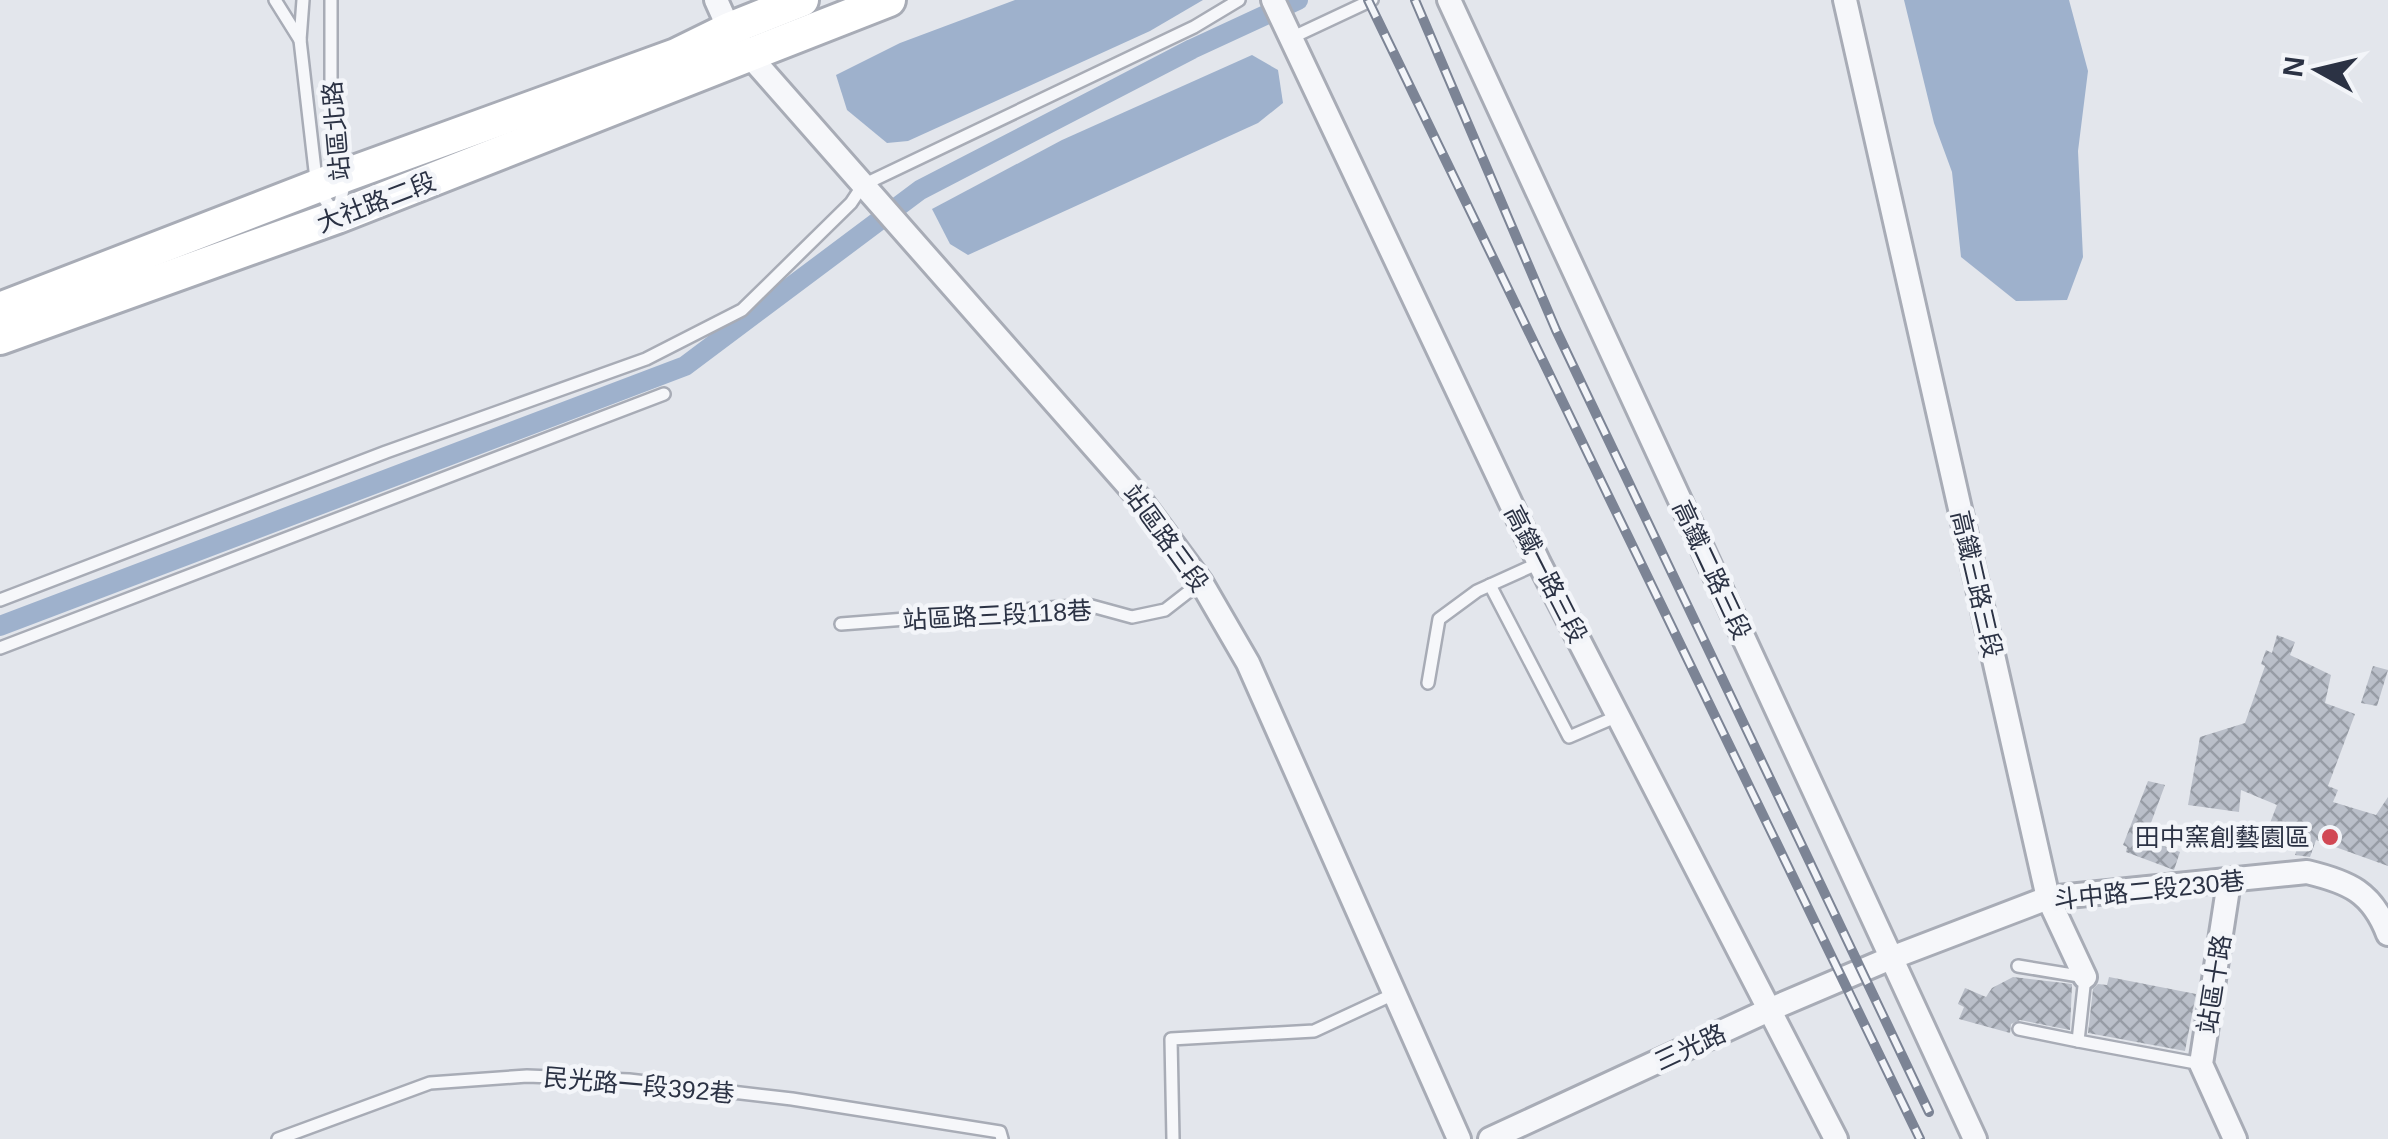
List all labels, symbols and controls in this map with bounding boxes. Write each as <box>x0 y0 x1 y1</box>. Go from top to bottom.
north arrow <box>2268 20 2368 120</box>
text: N <box>2277 54 2310 79</box>
street label: 站區北路 <box>318 80 354 182</box>
street label: 大社路二段 <box>313 167 439 237</box>
street label: 站區路三段 <box>1118 479 1214 597</box>
street label: 高鐵二路三段 <box>1668 496 1756 644</box>
street label: 高鐵一路三段 <box>1499 501 1593 647</box>
street label: 高鐵三路三段 <box>1946 508 2008 660</box>
street label: 站區路三段118巷 <box>901 596 1093 634</box>
place label: 田中窯創藝園區 <box>2135 823 2310 851</box>
marker: 田中窯創藝園區 <box>2319 826 2341 848</box>
street label: 斗中路二段230巷 <box>2052 866 2246 914</box>
street label: 站區十路 <box>2192 932 2236 1036</box>
street label: 三光路 <box>1650 1018 1730 1076</box>
street label: 民光路一段392巷 <box>542 1063 736 1107</box>

